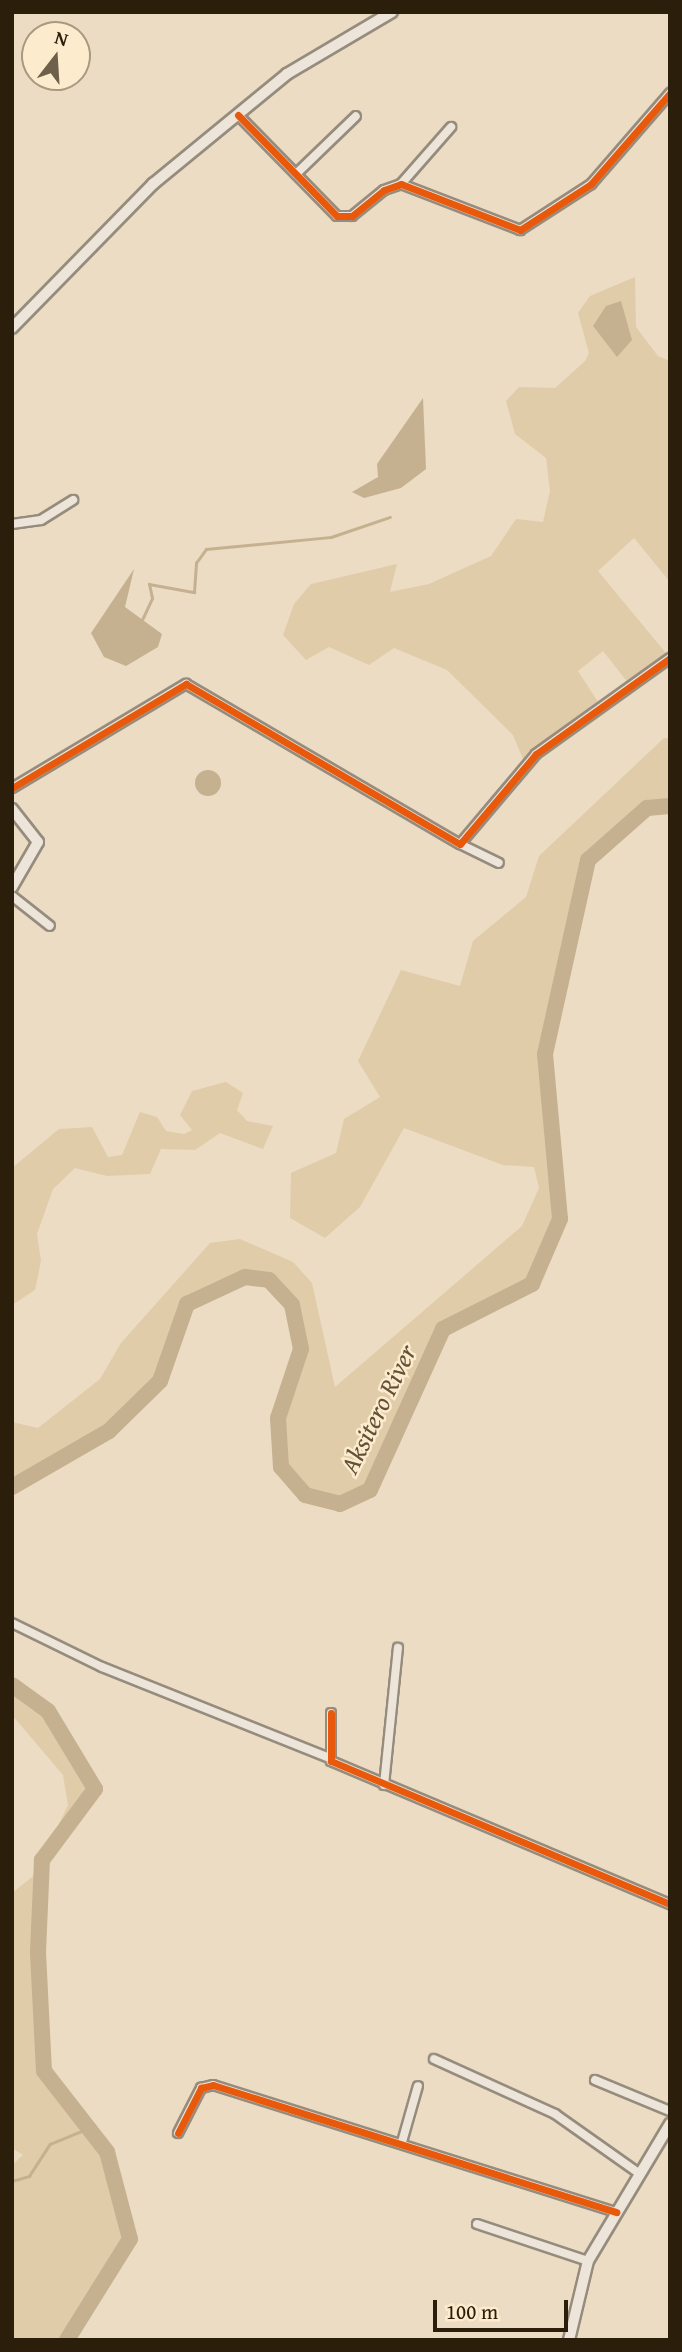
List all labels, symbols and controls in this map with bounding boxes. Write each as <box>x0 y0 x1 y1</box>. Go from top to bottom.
north arrow <box>21 21 91 91</box>
text: N <box>51 23 72 53</box>
water label: Aksitero River <box>333 1339 423 1479</box>
scale bar <box>437 2286 572 2330</box>
text: 100 m <box>446 2296 498 2327</box>

